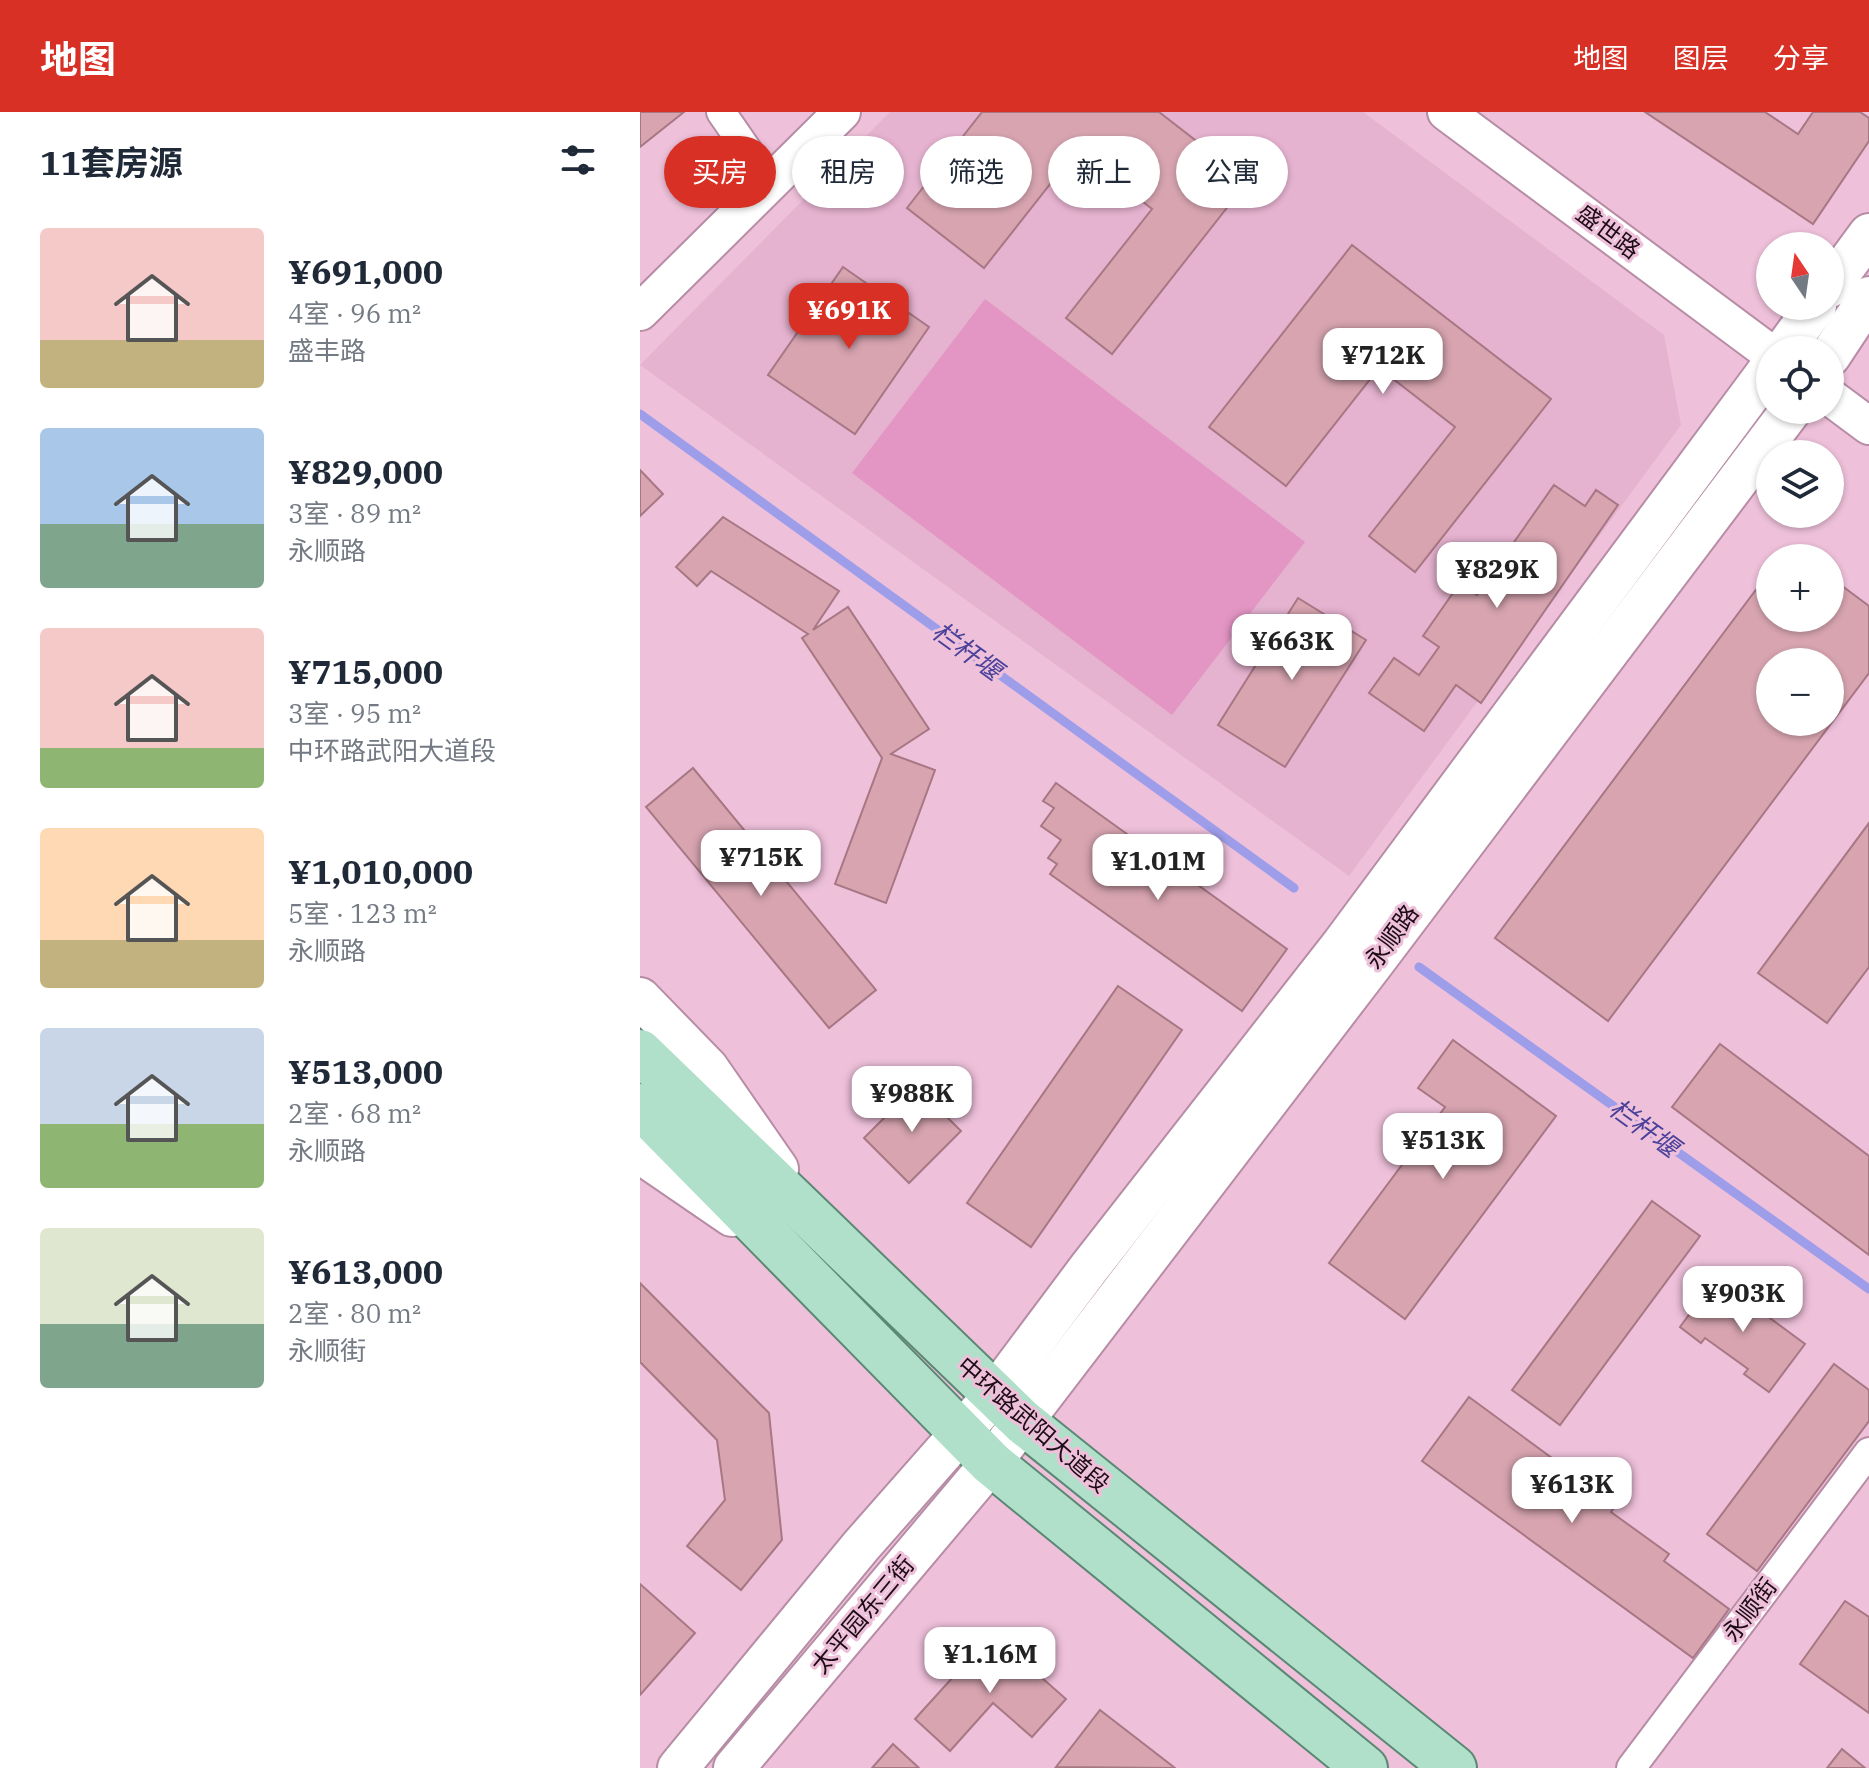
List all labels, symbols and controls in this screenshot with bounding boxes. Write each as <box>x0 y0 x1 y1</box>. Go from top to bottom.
text: 地图 <box>40 34 116 83</box>
text: 地图 <box>1573 39 1629 76</box>
text: 图层 <box>1673 39 1729 76</box>
text: 分享 <box>1773 39 1829 76</box>
chip: 买房 <box>664 136 776 208</box>
chip: 租房 <box>792 136 904 208</box>
chip: 筛选 <box>920 136 1032 208</box>
chip: 新上 <box>1048 136 1160 208</box>
chip: 公寓 <box>1176 136 1288 208</box>
icon: filters <box>556 138 600 182</box>
text: 11套房源 <box>40 140 183 184</box>
street label: 盛世路 <box>1570 197 1647 266</box>
north arrow <box>1756 232 1844 320</box>
map controls <box>1756 232 1844 736</box>
text: ¥691,000 <box>288 249 443 293</box>
icon: home <box>104 260 200 356</box>
pin: ¥691K <box>793 283 905 351</box>
text: ¥691K <box>807 292 891 326</box>
text: 4室 · 96 m² <box>288 296 421 330</box>
pin: ¥712K <box>1327 328 1439 396</box>
text: 盛丰路 <box>288 333 366 367</box>
button: locate <box>1756 336 1844 424</box>
text: ¥712K <box>1341 337 1425 371</box>
button: layers <box>1756 440 1844 528</box>
text: ¥829,000 <box>288 449 443 493</box>
icon: home <box>104 460 200 556</box>
text: 3室 · 89 m² <box>288 496 421 530</box>
text: 永顺路 <box>288 533 366 567</box>
pin: ¥829K <box>1441 542 1553 610</box>
button: + <box>1756 544 1844 632</box>
text: ¥829K <box>1455 551 1539 585</box>
water label: 栏杆堰 <box>926 614 1012 689</box>
pin: ¥663K <box>1236 614 1348 682</box>
text: ¥663K <box>1250 623 1334 657</box>
button: − <box>1756 648 1844 736</box>
text: ¥715,000 <box>288 649 443 693</box>
icon: home <box>104 660 200 756</box>
text: 3室 · 95 m² <box>288 696 421 730</box>
text: 中环路武阳大道段 <box>288 733 496 767</box>
pin: ¥715K <box>705 830 817 898</box>
pin: ¥1.01M <box>1093 834 1223 902</box>
text: ¥715K <box>719 839 803 873</box>
text: ¥1.01M <box>1110 843 1206 877</box>
text: ¥1,010,000 <box>288 849 473 893</box>
icon: home <box>104 860 200 956</box>
text: 5室 · 123 m² <box>288 896 437 930</box>
street label: 永顺路 <box>1357 898 1425 975</box>
text: 永顺路 <box>288 933 366 967</box>
text: ¥513,000 <box>288 1049 443 1093</box>
icon: home <box>104 1060 200 1156</box>
pin: ¥988K <box>856 1066 968 1134</box>
text: ¥988K <box>870 1075 954 1109</box>
water label: 栏杆堰 <box>1603 1091 1689 1166</box>
text: 2室 · 68 m² <box>288 1096 421 1130</box>
pin: ¥513K <box>1387 1113 1499 1181</box>
text: ¥513K <box>1401 1122 1485 1156</box>
text: 永顺路 <box>288 1133 366 1167</box>
text: ¥613,000 <box>288 1249 443 1293</box>
icon: home <box>104 1260 200 1356</box>
pin: ¥903K <box>1687 1266 1799 1334</box>
text: ¥903K <box>1701 1275 1785 1309</box>
text: 2室 · 80 m² <box>288 1296 421 1330</box>
text: 永顺街 <box>288 1333 366 1367</box>
street label: 中环路武阳大道段 <box>951 1349 1117 1499</box>
pin: ¥613K <box>1516 1457 1628 1525</box>
text: ¥613K <box>1530 1466 1614 1500</box>
street label: 太平园东三街 <box>804 1549 921 1680</box>
street label: 永顺街 <box>1715 1571 1784 1648</box>
pin: ¥1.16M <box>925 1627 1055 1695</box>
text: ¥1.16M <box>942 1636 1038 1670</box>

